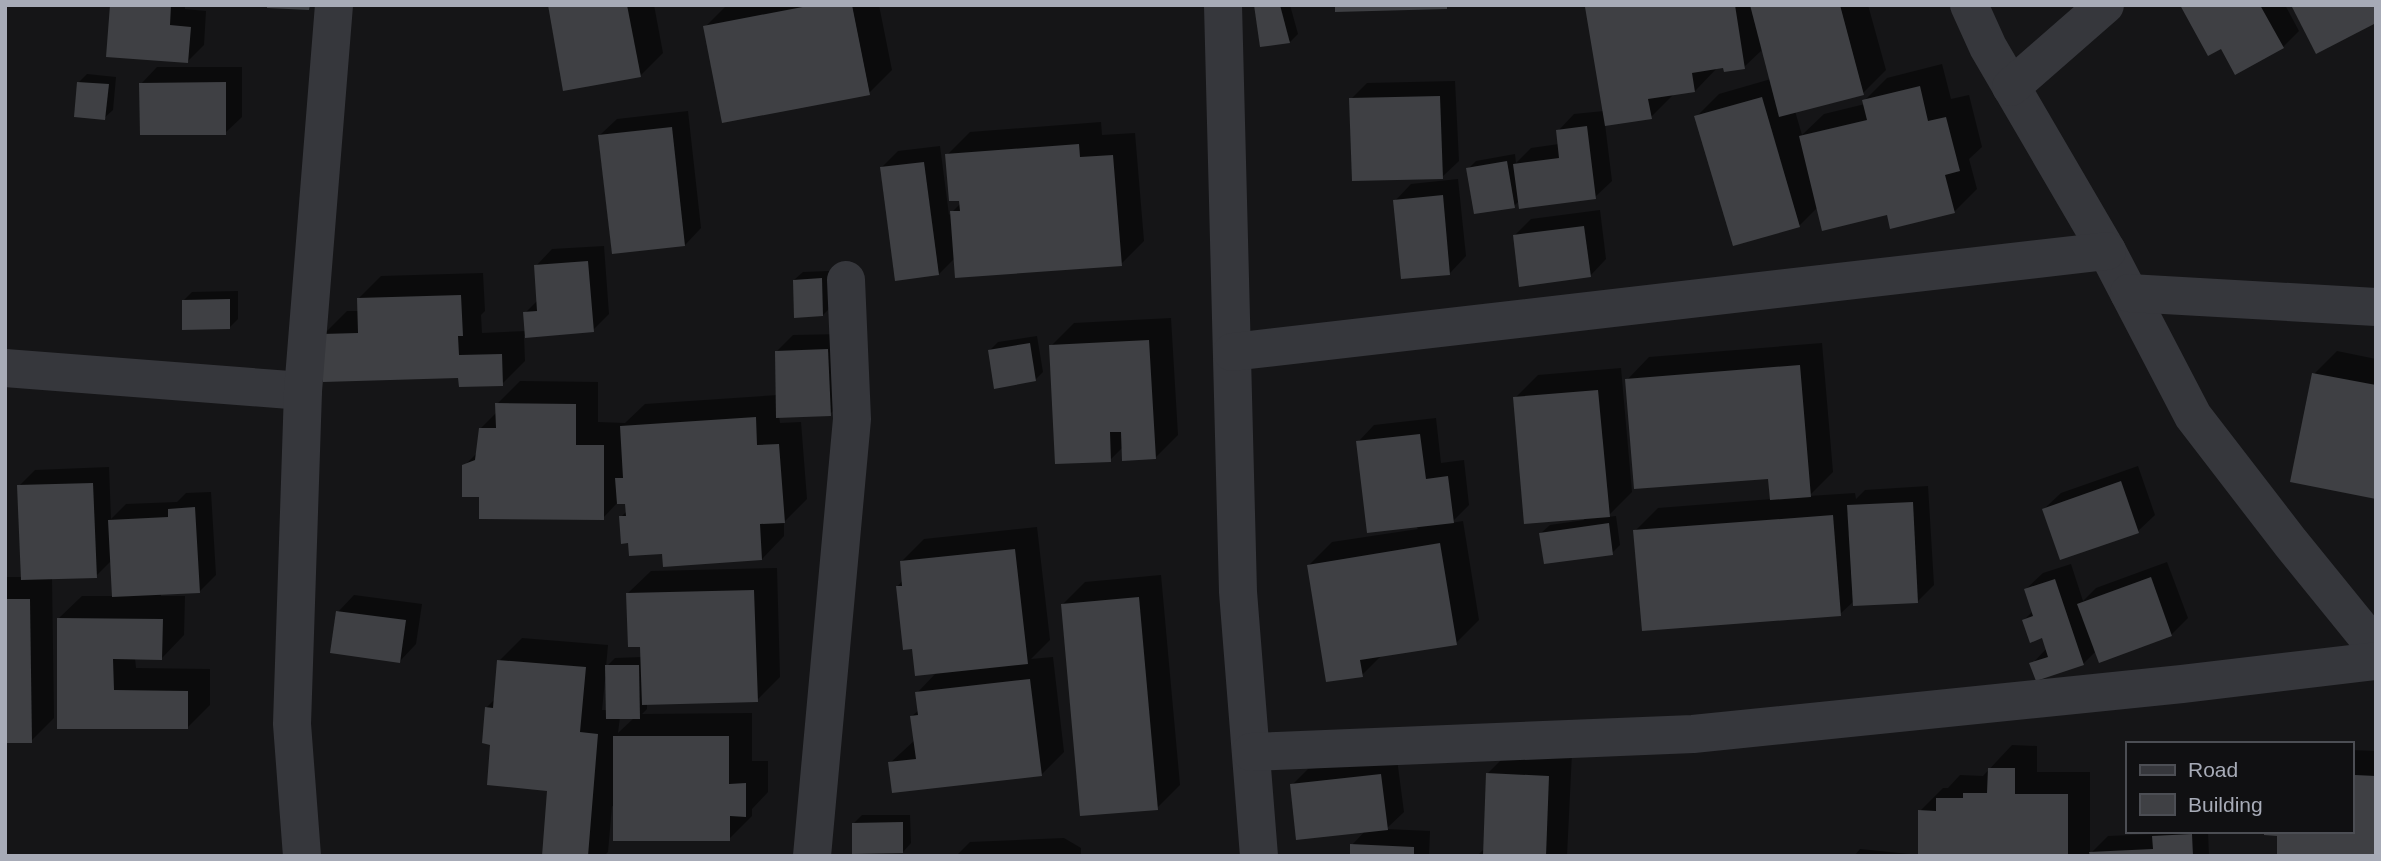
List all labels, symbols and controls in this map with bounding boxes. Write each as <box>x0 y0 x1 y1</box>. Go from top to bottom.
legend <box>2126 742 2353 833</box>
text: Road <box>2188 758 2238 781</box>
text: Building <box>2188 793 2263 816</box>

